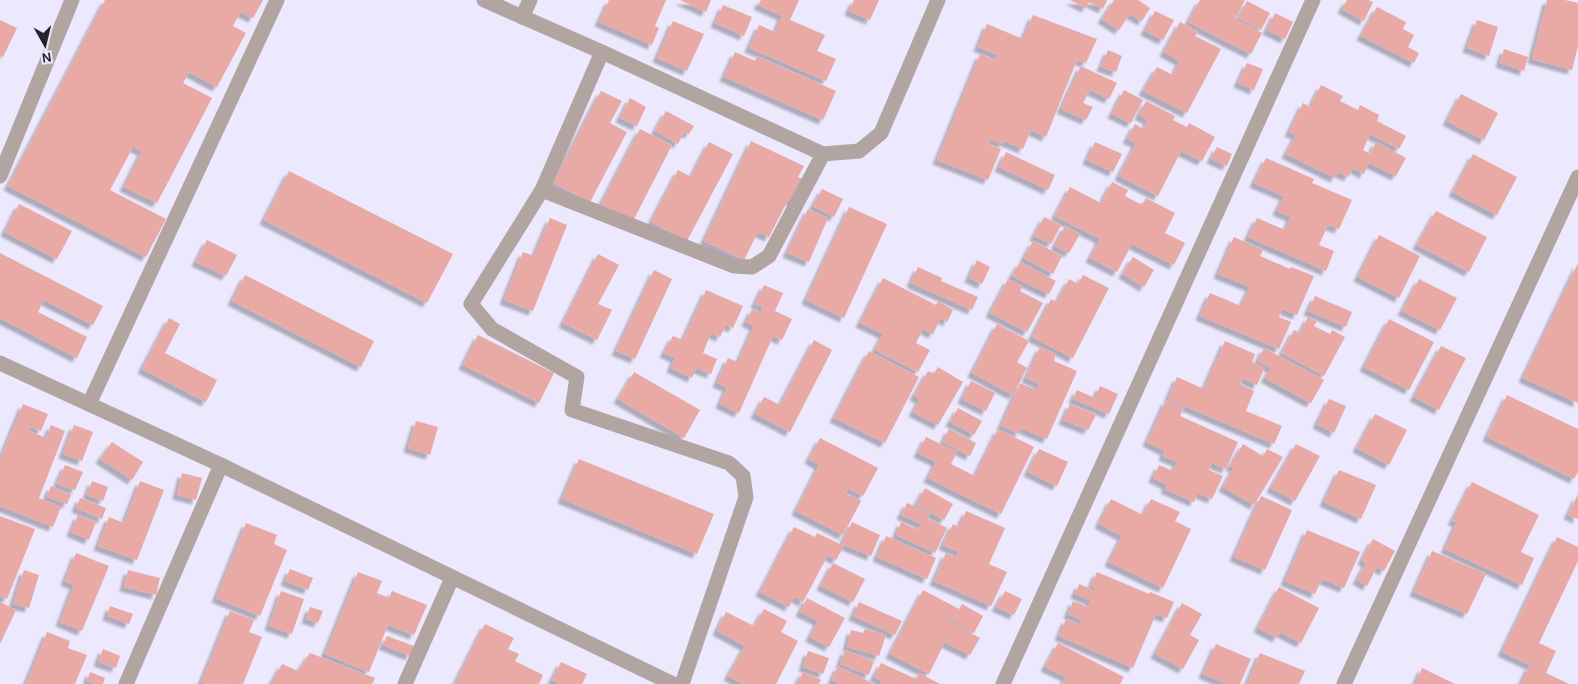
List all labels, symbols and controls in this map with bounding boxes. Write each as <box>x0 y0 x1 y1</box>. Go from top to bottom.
north arrow <box>20 20 70 70</box>
text: N <box>41 48 53 66</box>

